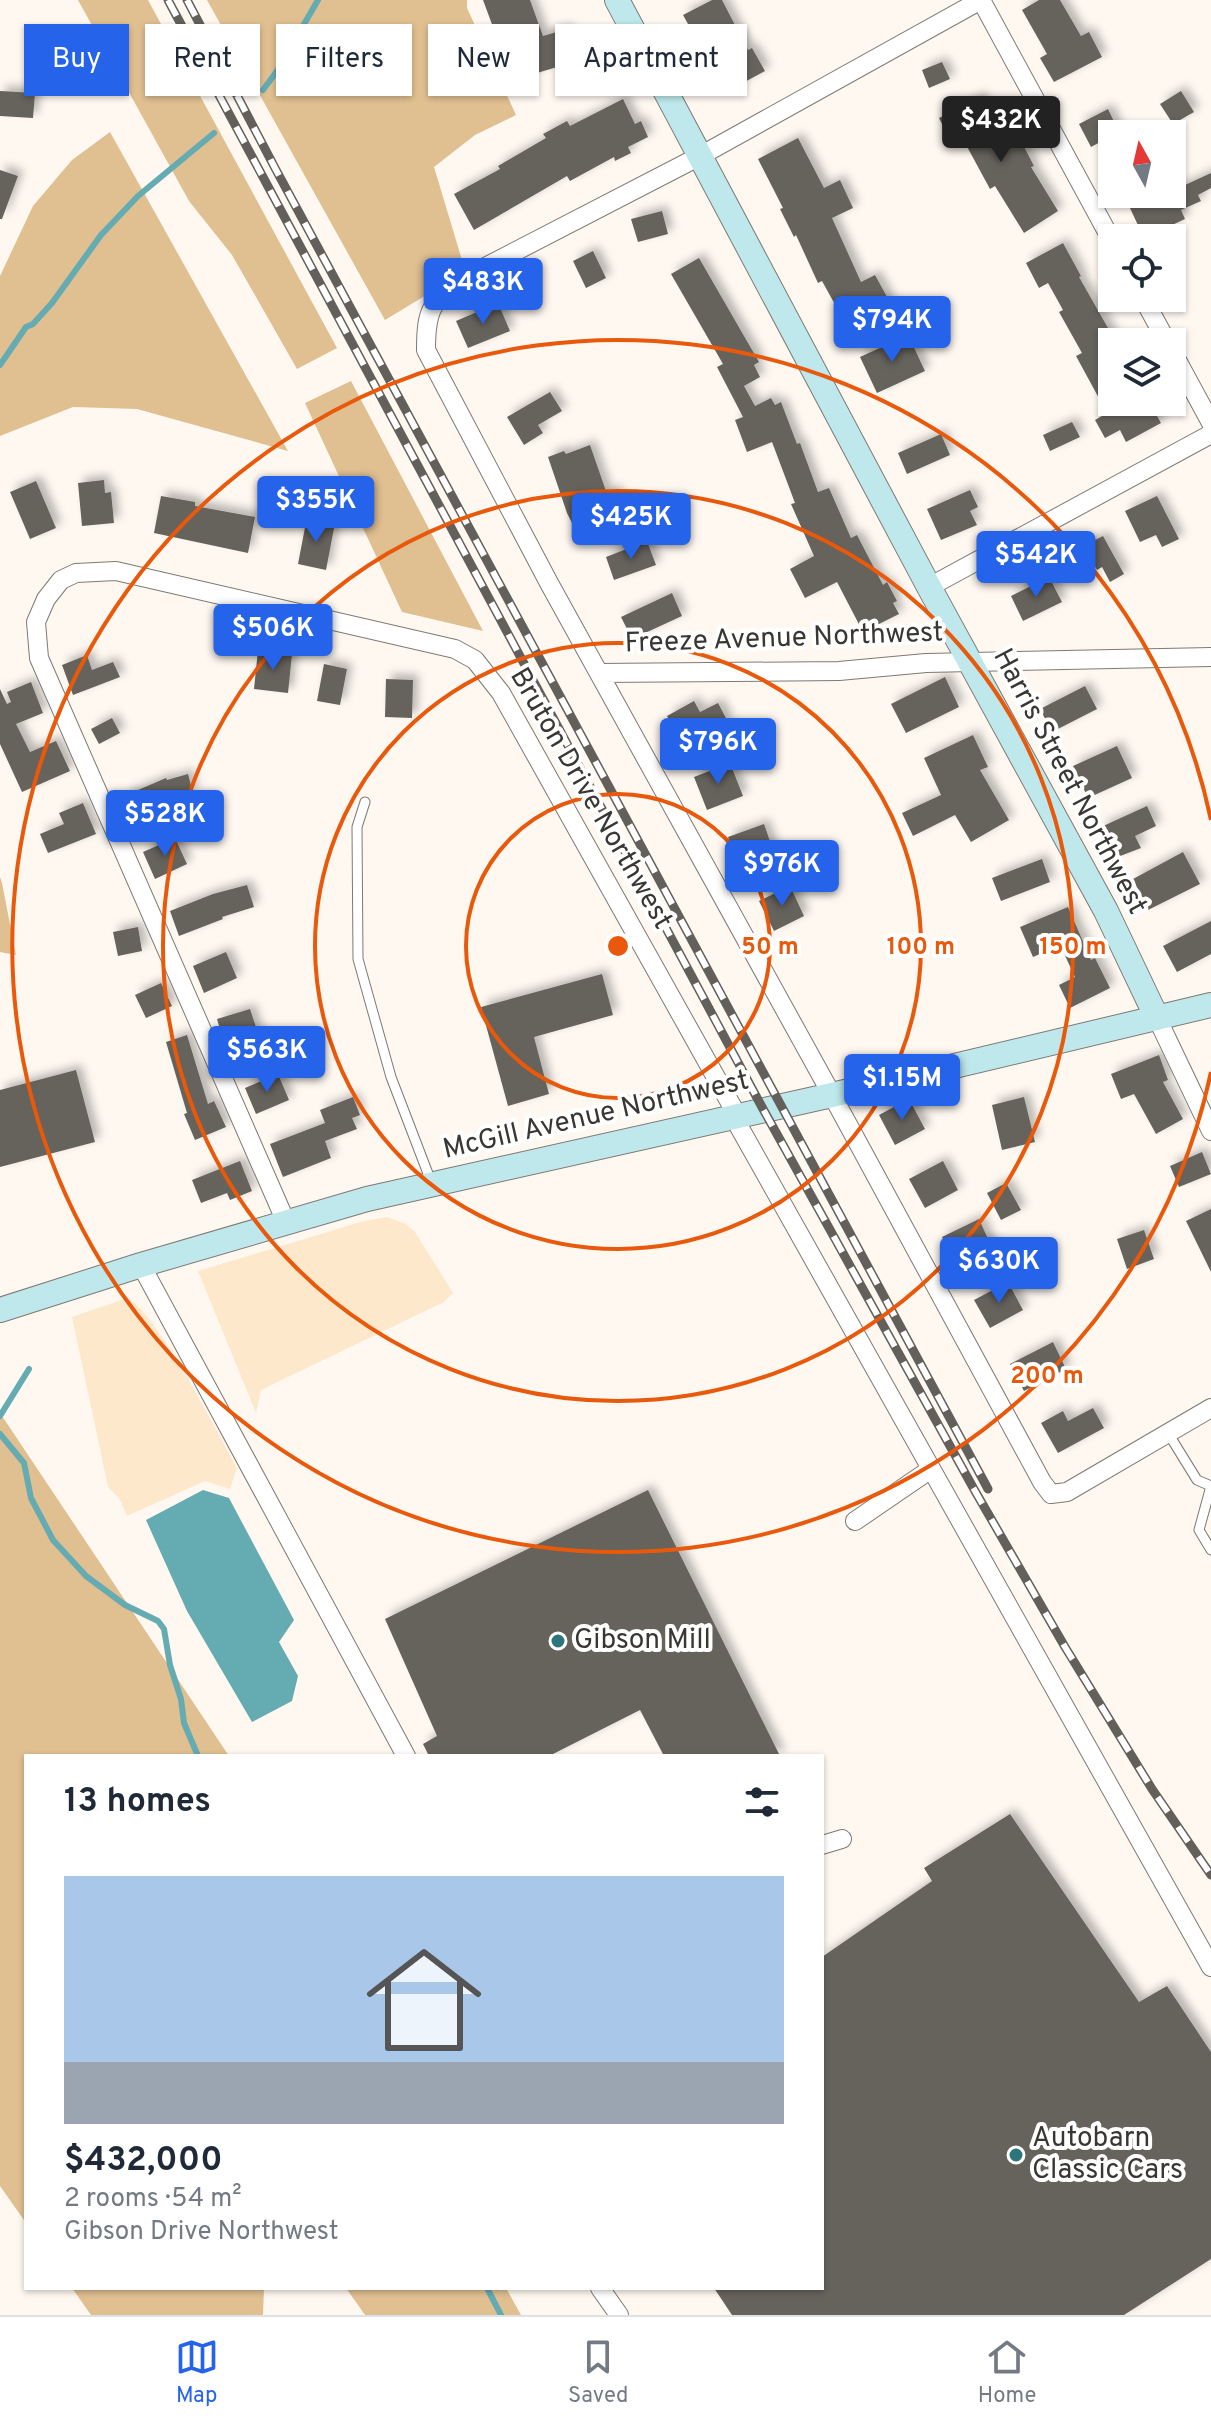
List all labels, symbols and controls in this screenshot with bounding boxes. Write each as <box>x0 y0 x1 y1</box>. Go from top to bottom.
chip: Buy <box>24 24 129 96</box>
chip: Rent <box>145 24 260 96</box>
chip: Filters <box>276 24 412 96</box>
chip: New <box>428 24 539 96</box>
chip: Apartment <box>555 24 747 96</box>
pin: $432K <box>945 96 1057 164</box>
text: $432K <box>960 105 1042 138</box>
north arrow <box>1098 120 1186 208</box>
map controls <box>1098 120 1186 416</box>
button: locate <box>1098 224 1186 312</box>
pin: $483K <box>427 258 539 326</box>
text: $483K <box>442 267 524 300</box>
pin: $794K <box>836 296 948 364</box>
text: $794K <box>852 305 932 338</box>
button: layers <box>1098 328 1186 416</box>
pin: $355K <box>260 476 372 544</box>
text: $355K <box>275 485 357 518</box>
pin: $425K <box>575 493 687 561</box>
text: $425K <box>590 502 672 535</box>
pin: $542K <box>980 531 1092 599</box>
text: $542K <box>994 540 1078 573</box>
pin: $506K <box>217 604 329 672</box>
text: $506K <box>231 613 315 646</box>
street label: Freeze Avenue Northwest <box>624 615 944 663</box>
street label: Harris Street Northwest <box>984 643 1154 921</box>
street label: Bruton Drive Northwest <box>500 662 680 936</box>
pin: $796K <box>662 718 774 786</box>
text: $796K <box>678 727 758 760</box>
pin: $528K <box>109 790 221 858</box>
text: $528K <box>124 799 206 832</box>
pin: $976K <box>726 840 838 908</box>
text: $976K <box>743 849 821 882</box>
centre of rings <box>604 932 632 960</box>
text: 50 m <box>741 933 799 963</box>
text: 100 m <box>887 933 955 963</box>
text: 150 m <box>1039 933 1107 963</box>
pin: $563K <box>211 1026 323 1094</box>
text: $563K <box>226 1035 308 1068</box>
pin: $1.15M <box>837 1054 967 1122</box>
street label: McGill Avenue Northwest <box>440 1063 752 1169</box>
text: $1.15M <box>862 1063 942 1096</box>
pin: $630K <box>943 1237 1055 1305</box>
text: $630K <box>958 1246 1040 1279</box>
text: 200 m <box>1010 1362 1084 1392</box>
place label: Gibson Mill <box>574 1623 711 1659</box>
marker: Gibson Mill <box>549 1632 567 1650</box>
icon: filters <box>740 1780 784 1824</box>
text: 13 homes <box>64 1781 211 1824</box>
icon: home <box>352 1928 496 2072</box>
place label: Autobarn Classic Cars <box>1032 2121 1183 2189</box>
text: $432,000 <box>64 2140 223 2183</box>
marker: Autobarn Classic Cars <box>1007 2146 1025 2164</box>
text: 2 rooms · 54 m² <box>64 2183 242 2216</box>
text: Gibson Drive Northwest <box>64 2216 338 2249</box>
tab: Map <box>175 2335 219 2410</box>
tab: Saved <box>568 2335 629 2410</box>
tab: Home <box>978 2335 1036 2410</box>

